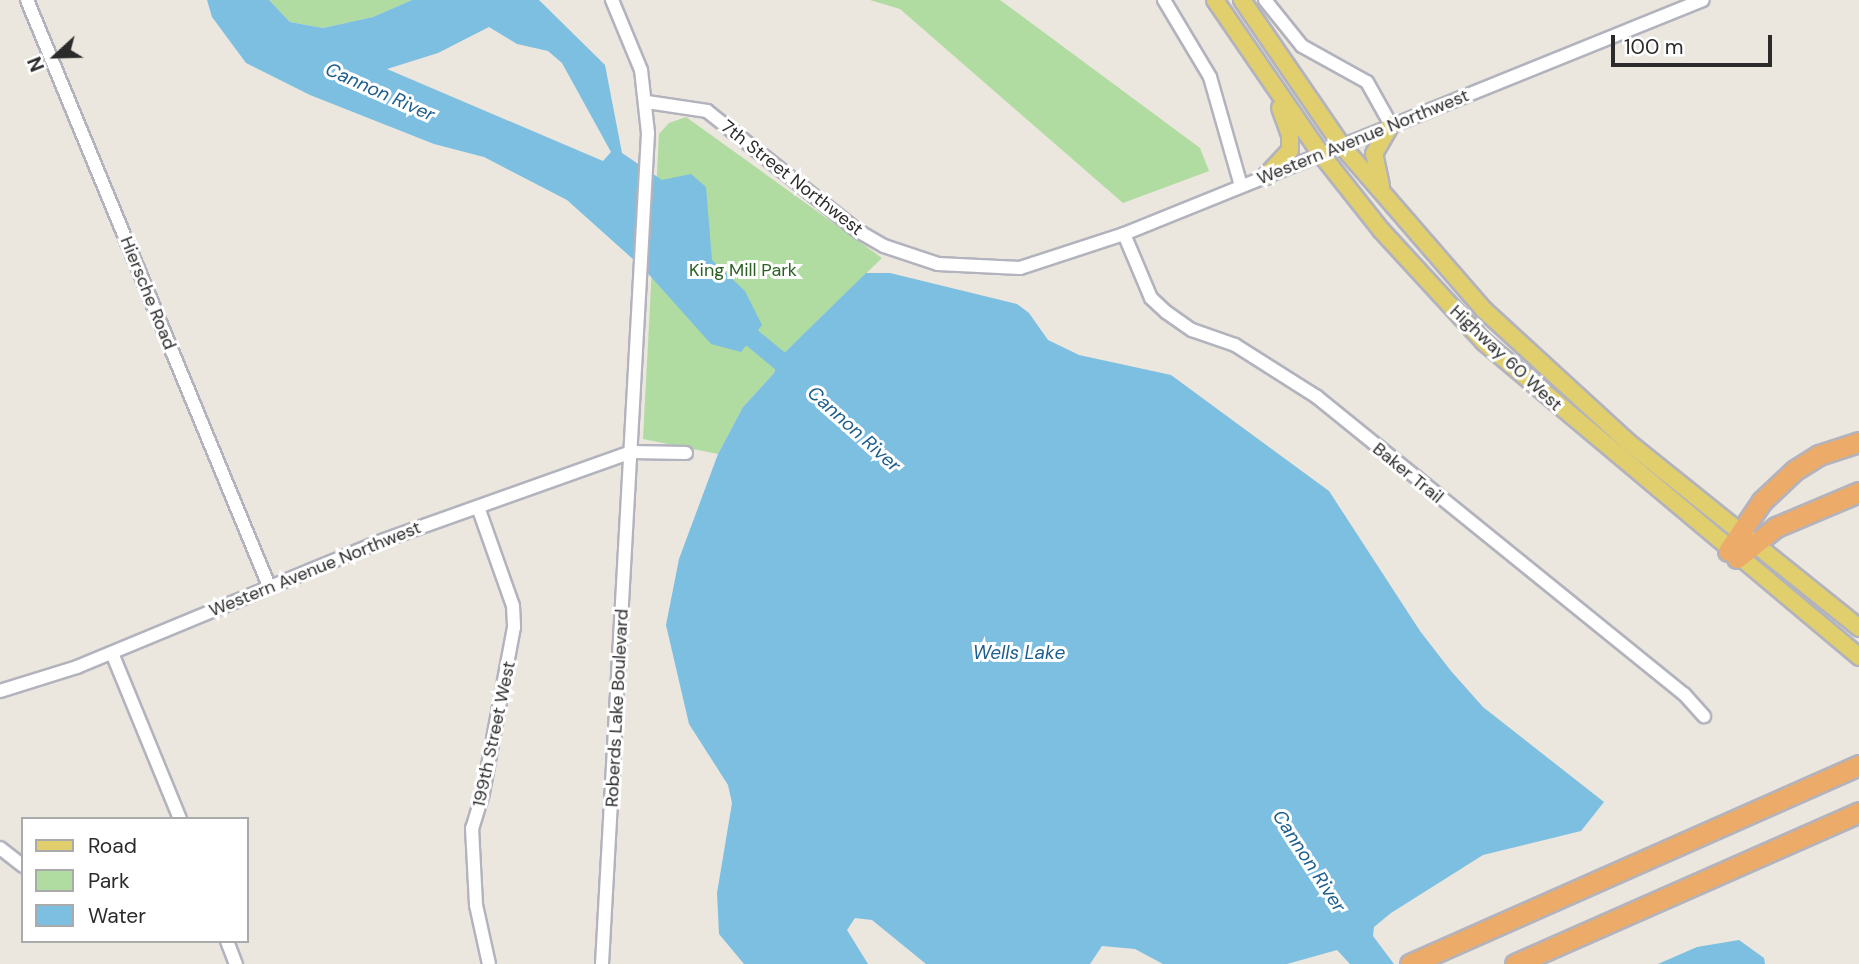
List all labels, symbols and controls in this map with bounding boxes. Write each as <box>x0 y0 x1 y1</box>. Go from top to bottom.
north arrow <box>21 21 91 91</box>
scale bar <box>1614 21 1775 65</box>
text: 100 m <box>1624 33 1684 61</box>
text: N <box>22 53 50 75</box>
water label: Cannon River <box>322 58 438 126</box>
street label: Western Avenue Northwest <box>1254 85 1472 189</box>
street label: 7th Street Northwest <box>717 116 867 240</box>
street label: Hiersche Road <box>115 233 181 353</box>
park label: King Mill Park <box>689 259 797 281</box>
street label: Highway 60 West <box>1445 300 1567 416</box>
water label: Cannon River <box>803 381 905 477</box>
street label: Baker Trail <box>1368 438 1448 508</box>
street label: Western Avenue Northwest <box>206 517 424 621</box>
street label: Roberds Lake Boulevard <box>601 608 633 808</box>
water label: Wells Lake <box>973 642 1065 664</box>
street label: 199th Street West <box>468 659 520 809</box>
water label: Cannon River <box>1268 806 1350 916</box>
legend <box>21 817 248 943</box>
text: Road <box>88 832 137 860</box>
text: Park <box>88 867 129 895</box>
text: Water <box>88 902 146 930</box>

